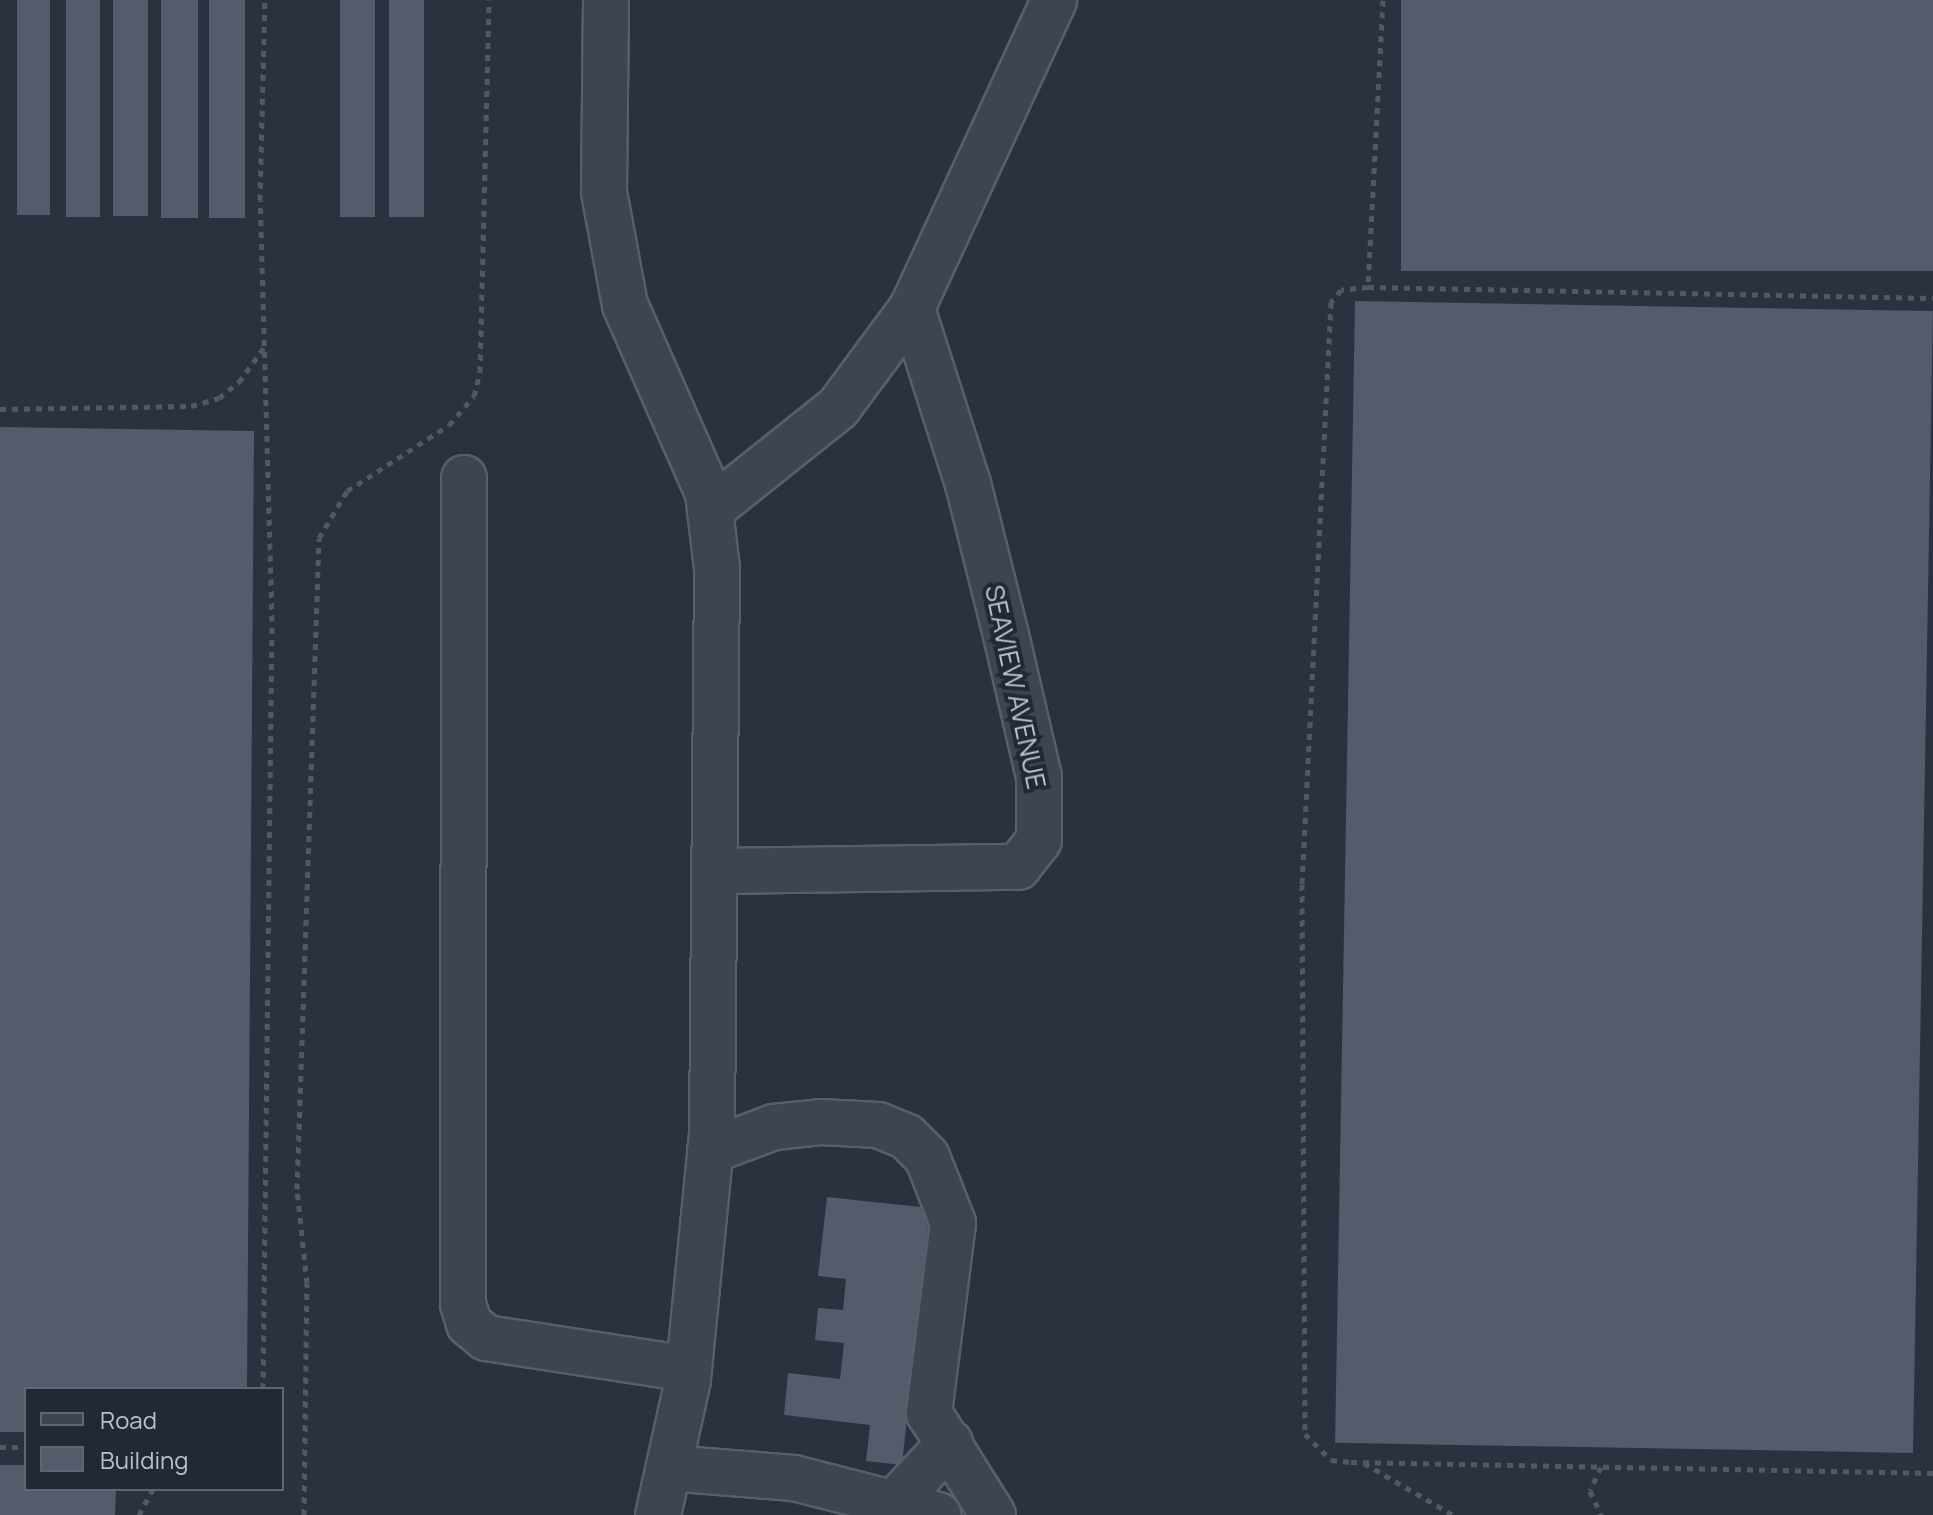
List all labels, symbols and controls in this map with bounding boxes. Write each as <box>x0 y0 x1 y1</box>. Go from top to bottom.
street label: SEAVIEW AVENUE <box>978 582 1052 792</box>
legend <box>24 1387 284 1491</box>
text: Road <box>100 1403 157 1436</box>
text: Building <box>100 1443 188 1476</box>

